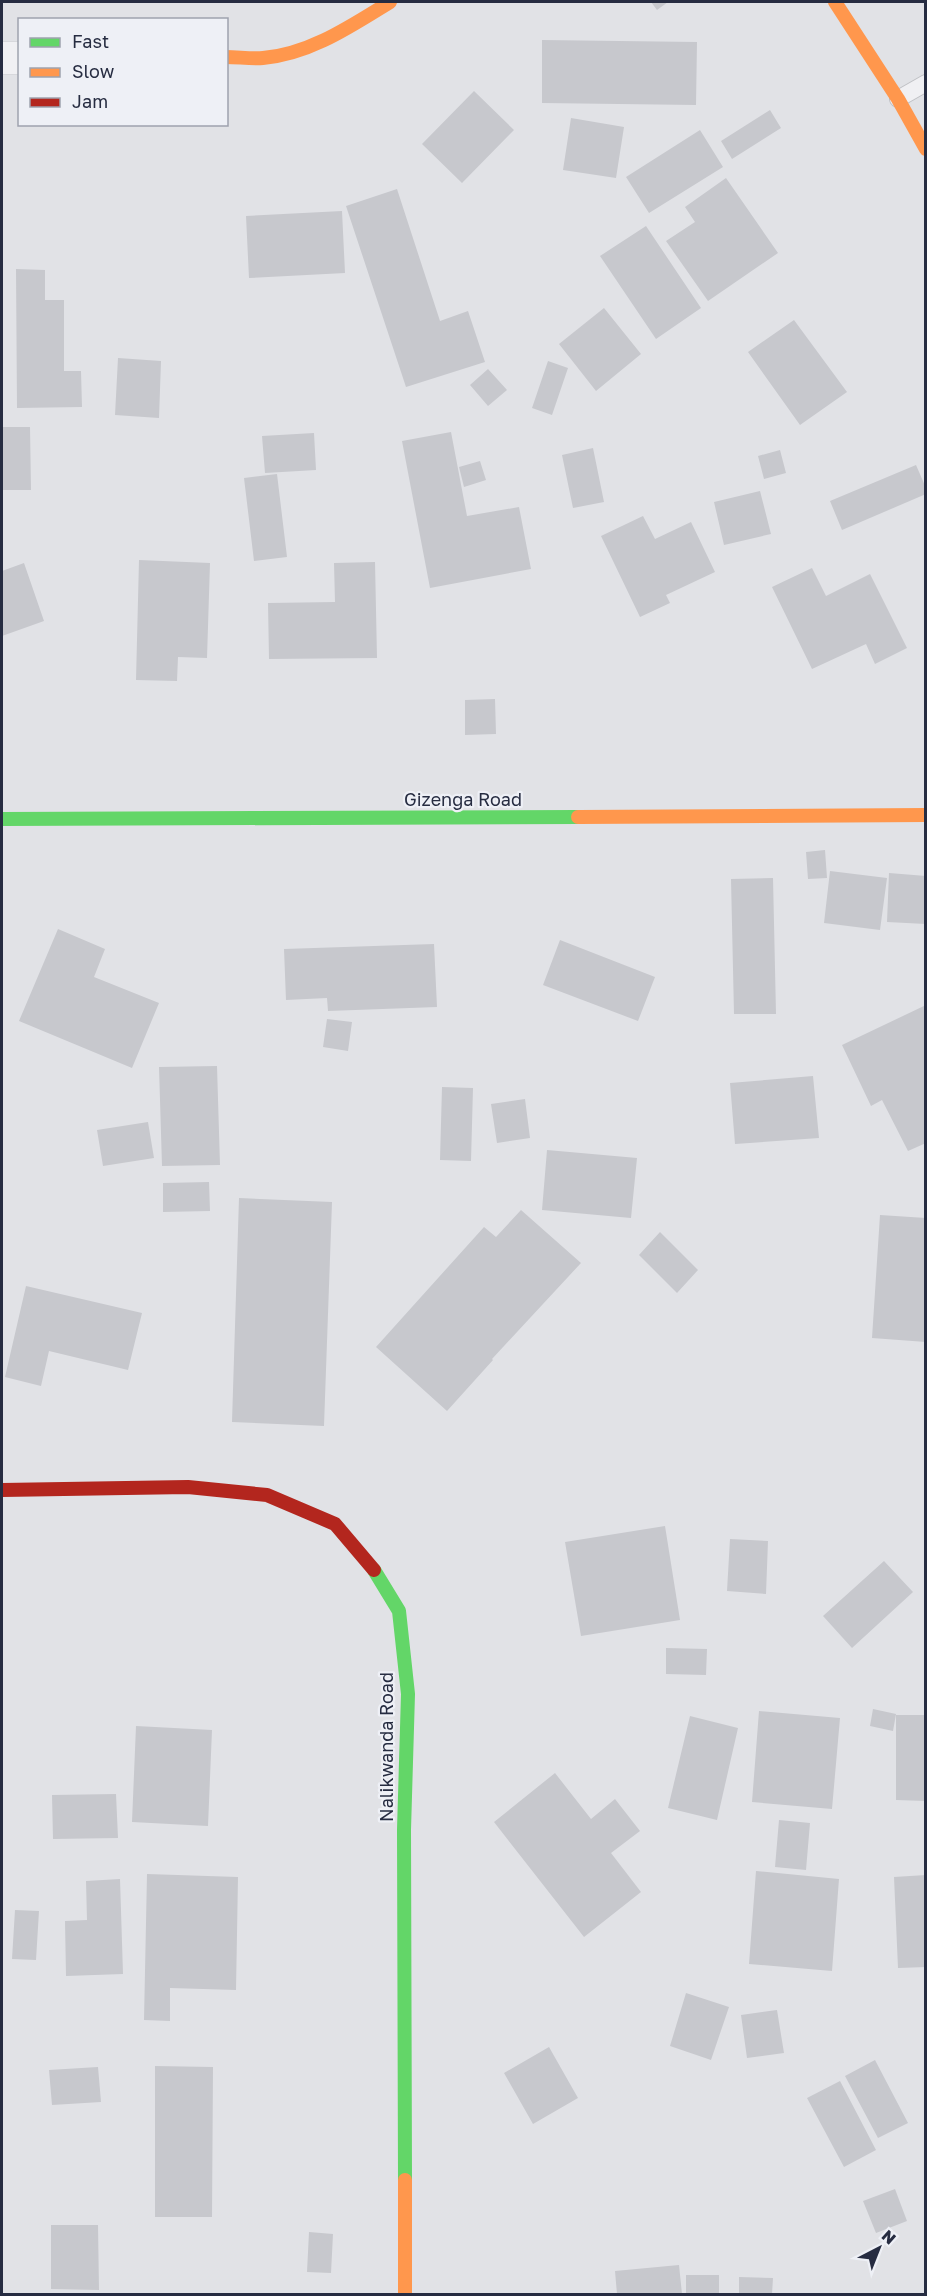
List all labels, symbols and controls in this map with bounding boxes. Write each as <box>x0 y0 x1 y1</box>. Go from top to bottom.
legend <box>18 18 228 126</box>
text: Fast <box>72 30 109 52</box>
text: Slow <box>72 60 115 82</box>
text: Jam <box>72 90 108 112</box>
street label: Gizenga Road <box>404 788 522 810</box>
street label: Nalikwanda Road <box>375 1672 397 1822</box>
north arrow <box>849 2218 909 2278</box>
text: N <box>878 2225 900 2248</box>

